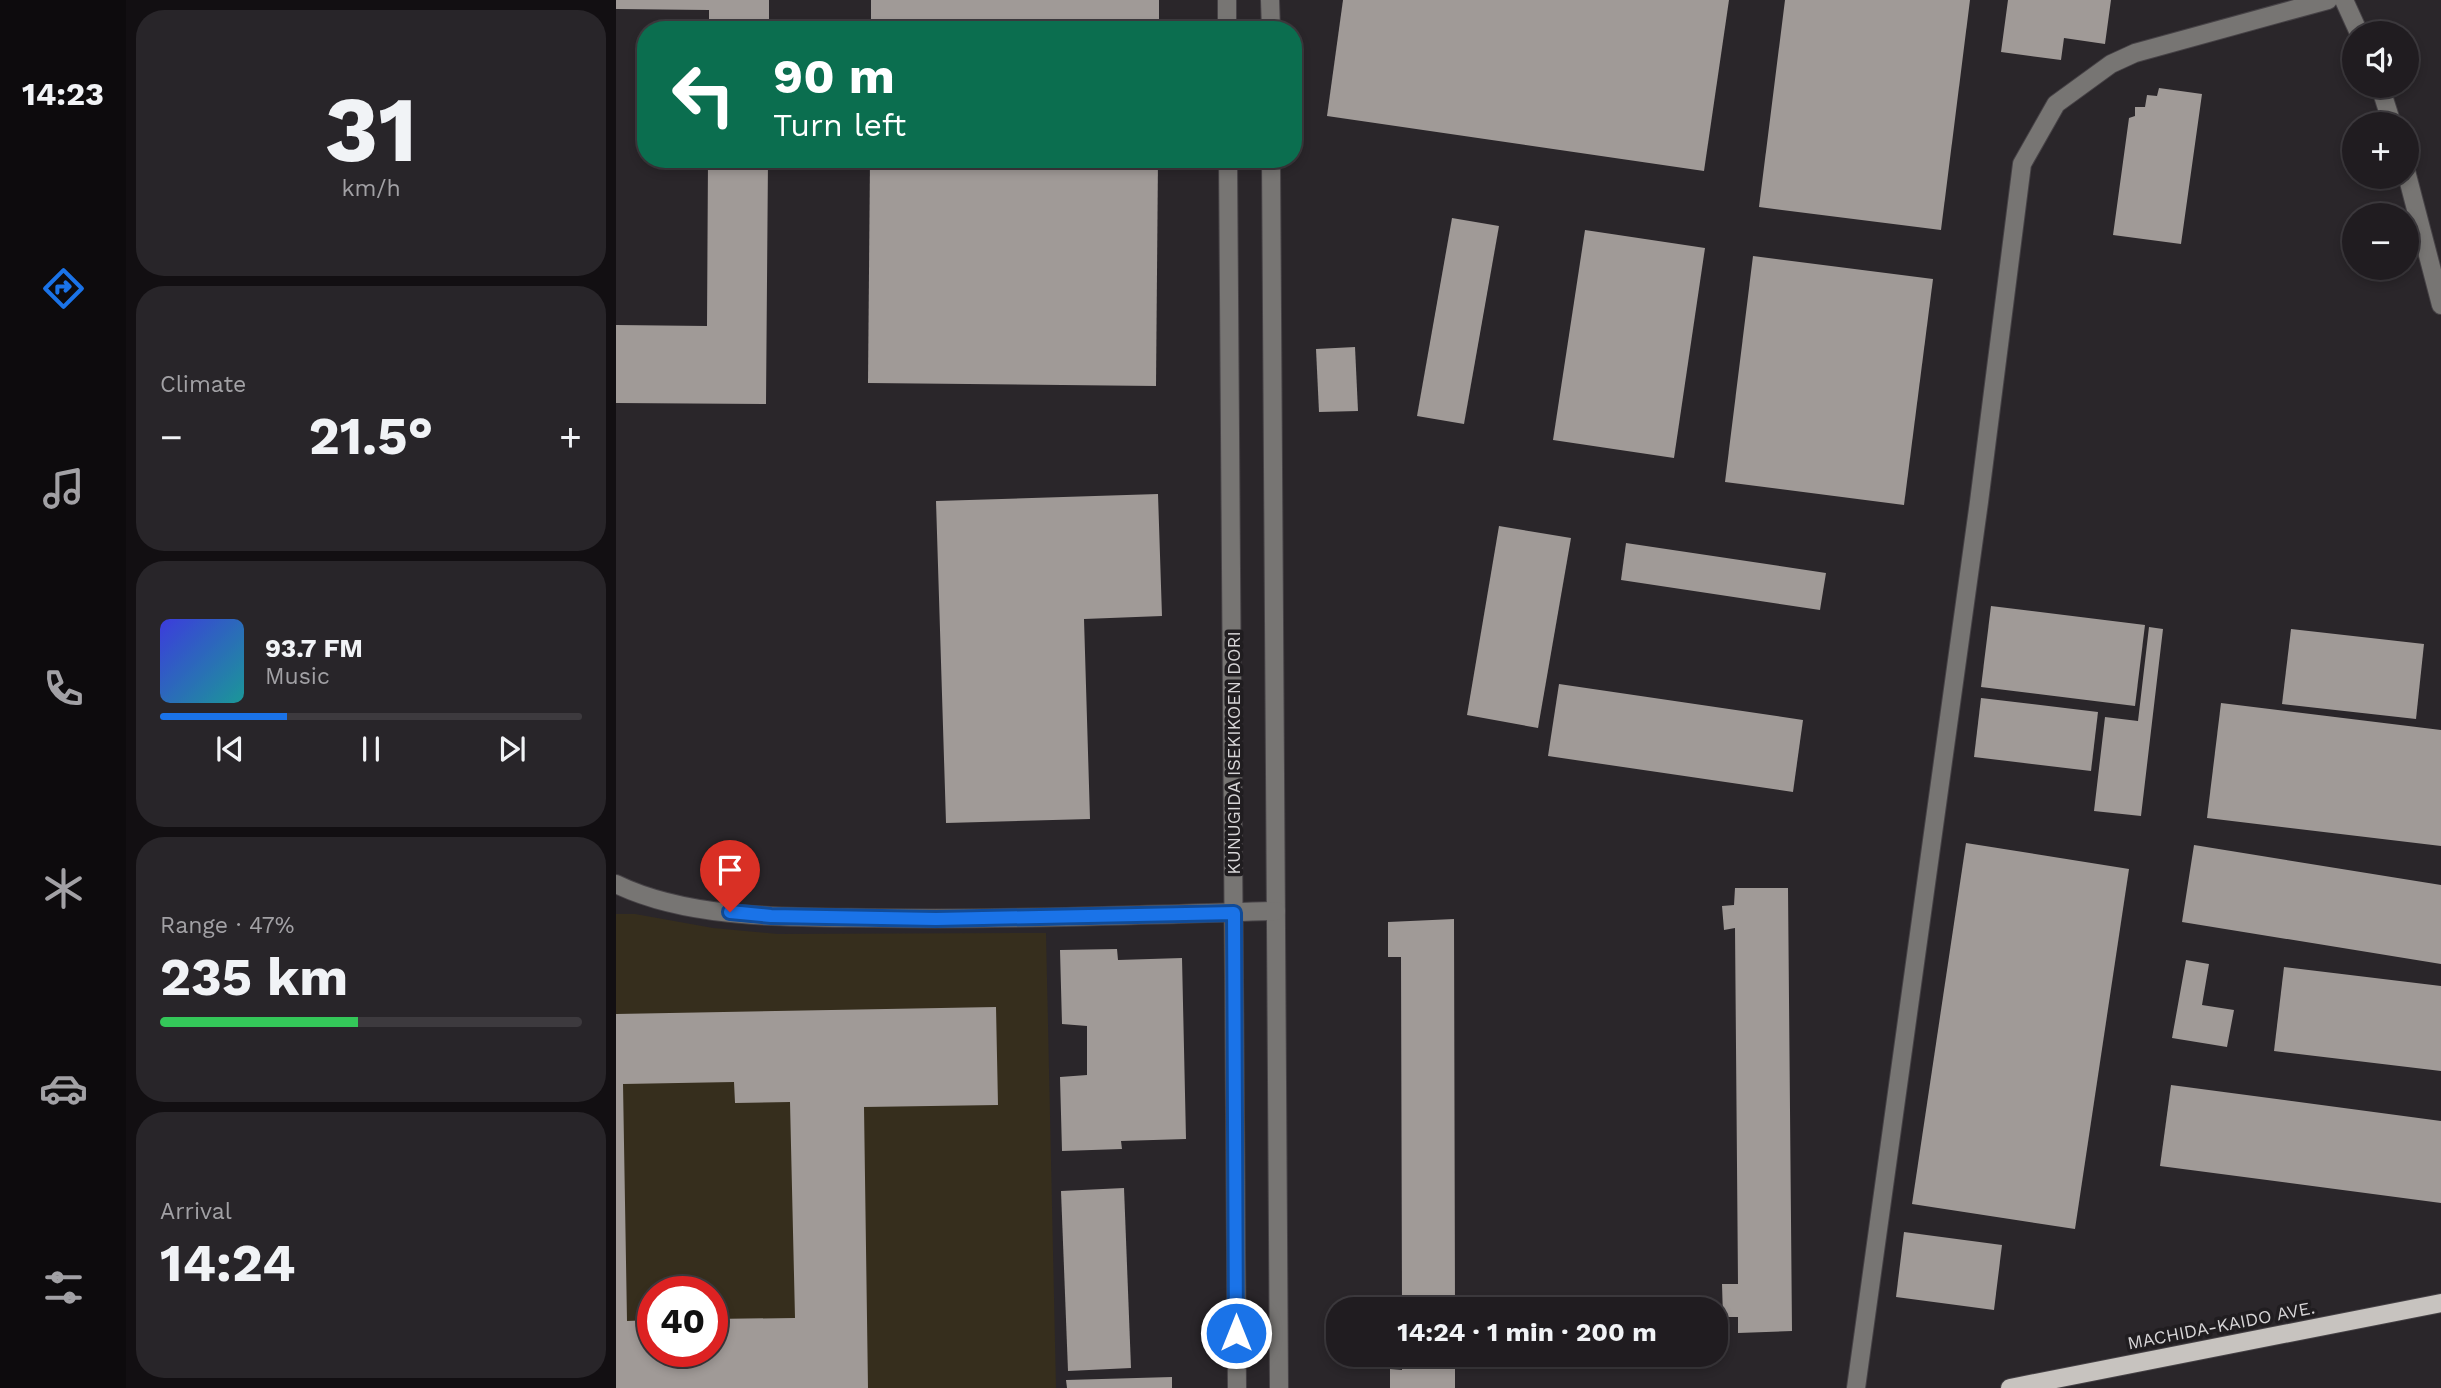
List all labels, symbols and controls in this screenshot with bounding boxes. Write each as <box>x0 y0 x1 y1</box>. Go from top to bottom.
map controls <box>2342 21 2419 280</box>
button: sound <box>2342 21 2419 98</box>
text: 90 m <box>773 47 895 105</box>
icon: left <box>658 49 749 140</box>
text: 14:23 <box>22 75 104 113</box>
text: 31 <box>324 76 418 183</box>
text: Turn left <box>773 106 906 144</box>
button: + <box>2342 112 2419 189</box>
text: km/h <box>341 175 401 202</box>
button: − <box>2342 203 2419 280</box>
icon: directions <box>39 264 88 313</box>
text: Climate <box>160 371 246 398</box>
text: 21.5° <box>309 406 433 467</box>
text: − <box>160 415 183 459</box>
text: + <box>559 415 582 459</box>
icon: music <box>39 464 88 513</box>
street label: KUNUGIDA ISEKIKOEN DORI <box>1223 631 1244 875</box>
text: 93.7 FM <box>265 633 363 663</box>
text: Music <box>265 663 330 690</box>
icon: phone <box>39 664 88 713</box>
icon: previous <box>211 730 249 768</box>
icon: pause <box>352 730 390 768</box>
icon: next <box>493 730 531 768</box>
pin <box>700 840 760 912</box>
icon: arrive <box>711 851 749 889</box>
icon: climate <box>39 864 88 913</box>
text: Range · 47% <box>160 912 294 939</box>
text: 235 km <box>160 947 348 1008</box>
icon: car <box>39 1064 88 1113</box>
text: Arrival <box>160 1198 232 1225</box>
text: 14:24 <box>160 1233 296 1294</box>
icon: filters <box>39 1263 88 1312</box>
speed limit sign: 40 <box>637 1276 728 1367</box>
position arrow <box>1199 1296 1273 1370</box>
street label: MACHIDA-KAIDO AVE. <box>2125 1297 2317 1353</box>
text: 14:24 · 1 min · 200 m <box>1397 1317 1657 1347</box>

